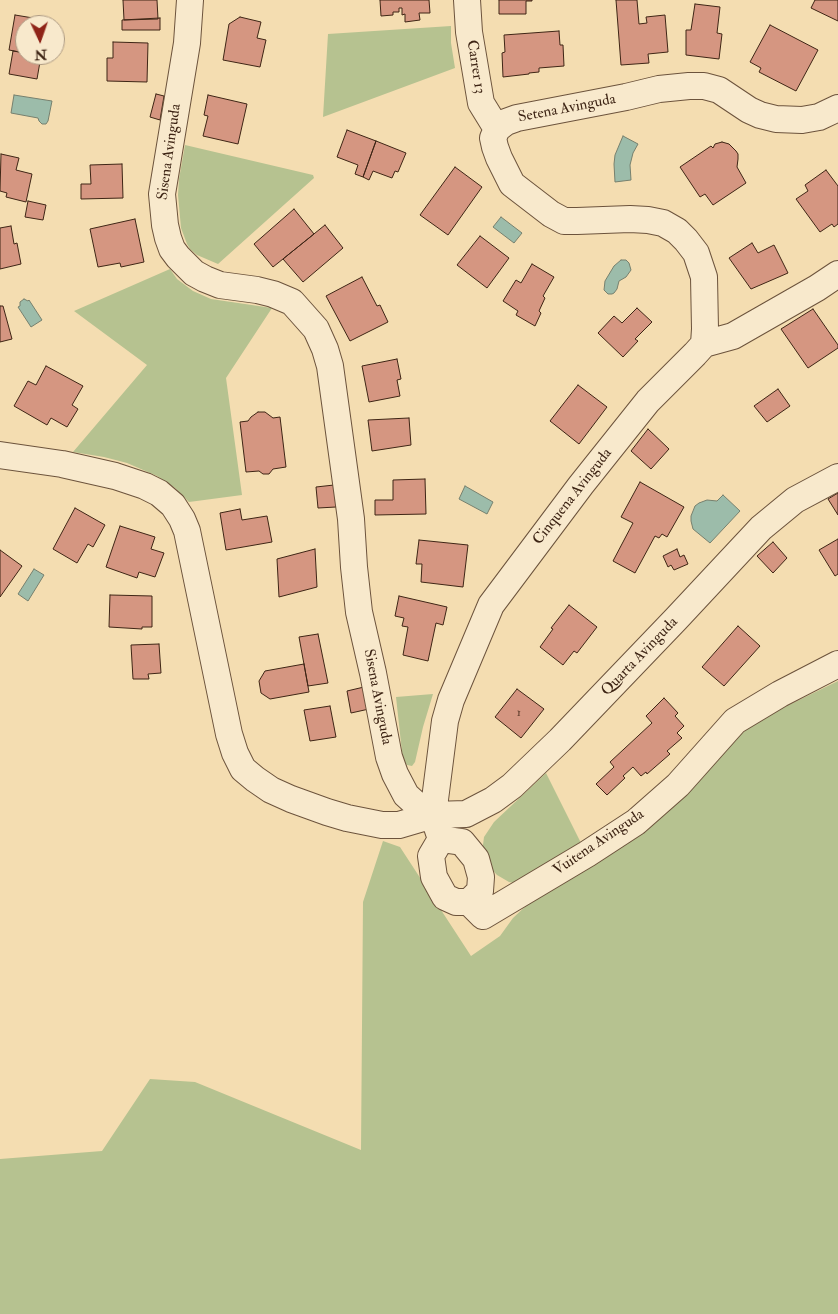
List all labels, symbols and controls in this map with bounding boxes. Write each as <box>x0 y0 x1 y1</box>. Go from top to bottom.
north arrow <box>15 15 65 65</box>
street label: Carrer 13 <box>462 39 488 95</box>
text: N <box>34 46 47 63</box>
street label: Setena Avinguda <box>517 91 617 127</box>
street label: Sisena Avinguda <box>154 103 186 201</box>
street label: Cinquena Avinguda <box>530 445 616 549</box>
street label: Quarta Avinguda <box>598 614 682 700</box>
street label: Sisena Avinguda <box>359 648 395 746</box>
house number: 1 <box>517 706 521 720</box>
street label: Vuitena Avinguda <box>550 806 648 880</box>

